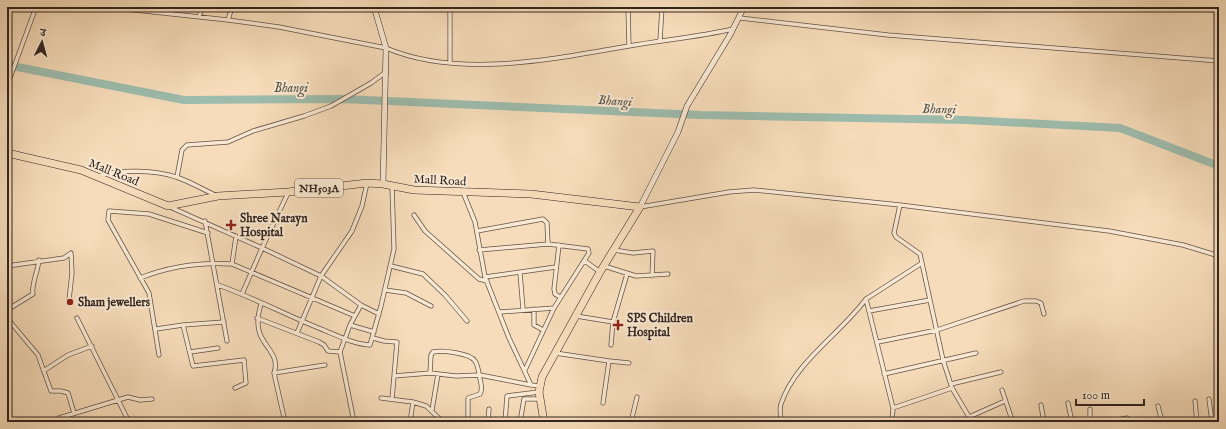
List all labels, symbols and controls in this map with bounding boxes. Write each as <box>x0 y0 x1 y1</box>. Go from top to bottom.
north arrow <box>22 22 62 62</box>
text: उ <box>38 26 48 40</box>
water label: Bhangi <box>274 80 309 98</box>
water label: Bhangi <box>597 92 634 112</box>
water label: Bhangi <box>922 101 957 119</box>
street label: Mall Road <box>87 156 142 190</box>
street label: Mall Road <box>413 172 467 189</box>
road number: NH503A <box>295 179 343 197</box>
place label: Shree Narayn Hospital <box>240 211 308 241</box>
marker: Shree Narayn Hospital <box>225 219 237 231</box>
place label: Sham jewellers <box>78 295 151 311</box>
marker: Sham jewellers <box>65 297 75 307</box>
place label: SPS Children Hospital <box>627 311 694 341</box>
marker: SPS Children Hospital <box>612 319 624 331</box>
scale bar <box>1076 381 1144 407</box>
text: 100 m <box>1082 388 1110 403</box>

